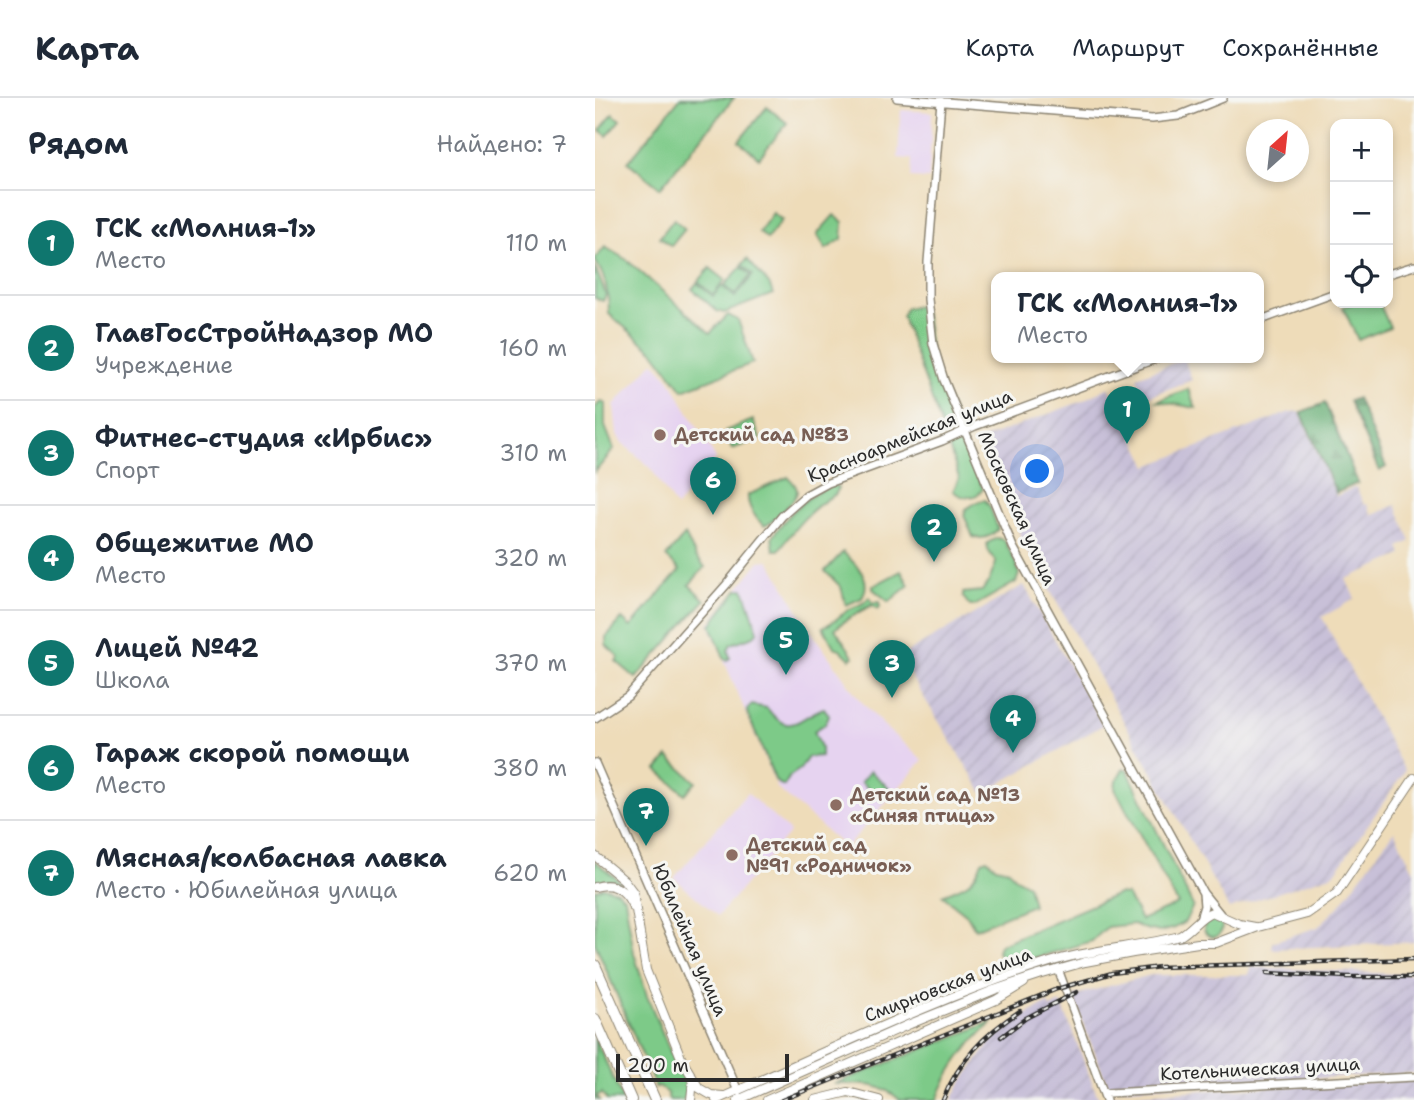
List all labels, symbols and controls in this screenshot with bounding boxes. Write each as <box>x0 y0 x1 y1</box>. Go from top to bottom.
text: Карта <box>35 26 139 71</box>
text: Карта <box>966 32 1034 64</box>
text: Маршрут <box>1072 32 1184 64</box>
text: Сохранённые <box>1222 32 1379 64</box>
north arrow <box>1246 119 1309 182</box>
map controls <box>1330 119 1393 308</box>
button: + <box>1330 119 1393 182</box>
text: Рядом <box>28 123 128 164</box>
text: Найдено: 7 <box>437 129 567 159</box>
button: − <box>1330 182 1393 245</box>
text: ГСК «Молния-1» <box>95 210 316 245</box>
text: 1 <box>46 228 56 258</box>
text: 110 m <box>505 228 567 258</box>
text: Место <box>95 245 166 275</box>
button: locate <box>1330 245 1393 308</box>
popup <box>991 272 1264 363</box>
text: ГСК «Молния-1» <box>1017 285 1238 320</box>
text: ГлавГосСтройНадзор МО <box>95 315 433 350</box>
text: Место <box>1017 320 1088 350</box>
text: 2 <box>43 333 59 363</box>
text: 160 m <box>499 333 567 363</box>
text: Учреждение <box>95 350 233 380</box>
street label: Красноармейская улица <box>804 384 1016 488</box>
pin: 1 <box>1104 386 1150 444</box>
text: Фитнес-студия «Ирбис» <box>95 420 432 455</box>
place label: Детский сад №83 <box>674 423 849 447</box>
marker: Детский сад №83 <box>652 427 668 443</box>
street label: Московская улица <box>972 427 1062 589</box>
text: 3 <box>43 438 59 468</box>
text: 310 m <box>499 438 567 468</box>
your location <box>1020 454 1054 488</box>
text: Спорт <box>95 455 160 485</box>
pin: 6 <box>690 457 736 515</box>
pin: 2 <box>911 504 957 562</box>
text: Общежитие МО <box>95 525 314 560</box>
text: 4 <box>43 543 59 573</box>
text: 320 m <box>493 543 567 573</box>
text: Место <box>95 560 166 590</box>
pin: 5 <box>763 617 809 675</box>
text: Лицей №42 <box>95 630 259 665</box>
pin: 3 <box>869 640 915 698</box>
text: 5 <box>44 648 58 678</box>
text: 370 m <box>494 648 567 678</box>
text: Школа <box>95 665 170 695</box>
pin: 4 <box>990 695 1036 753</box>
text: Гараж скорой помощи <box>95 735 410 770</box>
text: 6 <box>43 753 59 783</box>
text: 380 m <box>492 753 567 783</box>
text: Место <box>95 770 166 800</box>
place label: Детский сад №13 «Синяя птица» <box>850 783 1020 828</box>
pin: 7 <box>623 788 669 846</box>
marker: Детский сад №13 «Синяя птица» <box>828 797 844 813</box>
place label: Детский сад №91 «Родничок» <box>746 833 912 878</box>
text: Мясная/колбасная лавка <box>95 840 447 875</box>
marker: Детский сад №91 «Родничок» <box>724 847 740 863</box>
text: 7 <box>43 858 59 888</box>
text: 620 m <box>493 858 567 888</box>
street label: Юбилейная улица <box>647 860 733 1020</box>
text: Место · Юбилейная улица <box>95 875 397 905</box>
street label: Смирновская улица <box>861 942 1035 1028</box>
scale bar <box>616 1051 789 1083</box>
street label: Котельническая улица <box>1160 1052 1360 1086</box>
text: 200 m <box>627 1053 689 1078</box>

